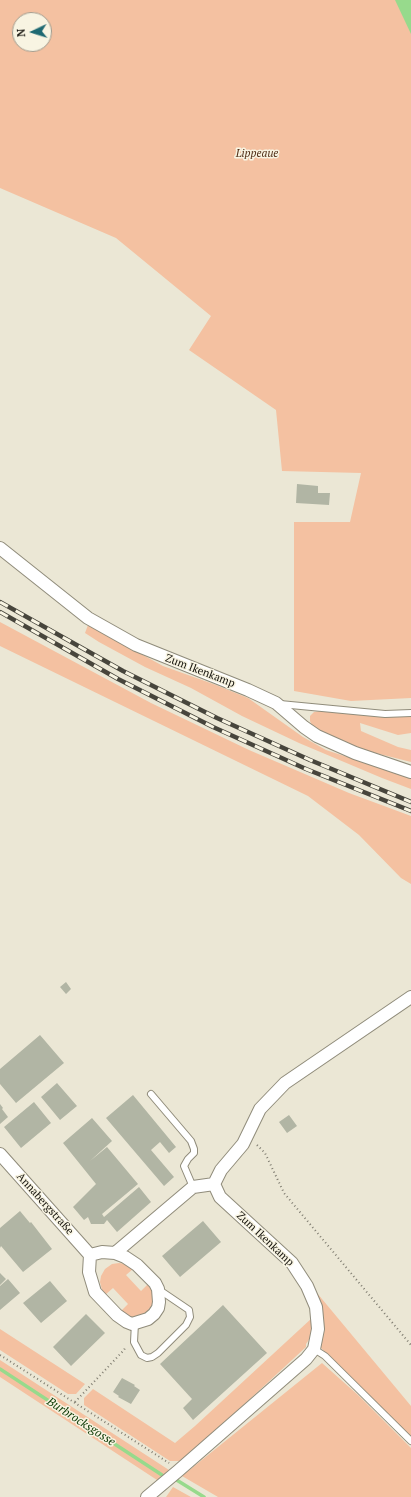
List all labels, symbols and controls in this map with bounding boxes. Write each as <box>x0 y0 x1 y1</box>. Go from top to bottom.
north arrow <box>12 12 52 52</box>
text: N <box>14 28 28 37</box>
park label: Lippeaue <box>236 147 278 161</box>
street label: Zum Ikenkamp <box>163 652 237 690</box>
street label: Annabergstraße <box>14 1170 76 1238</box>
street label: Zum Ikenkamp <box>234 1209 296 1269</box>
water label: Burbrocksgosse <box>44 1395 118 1449</box>

